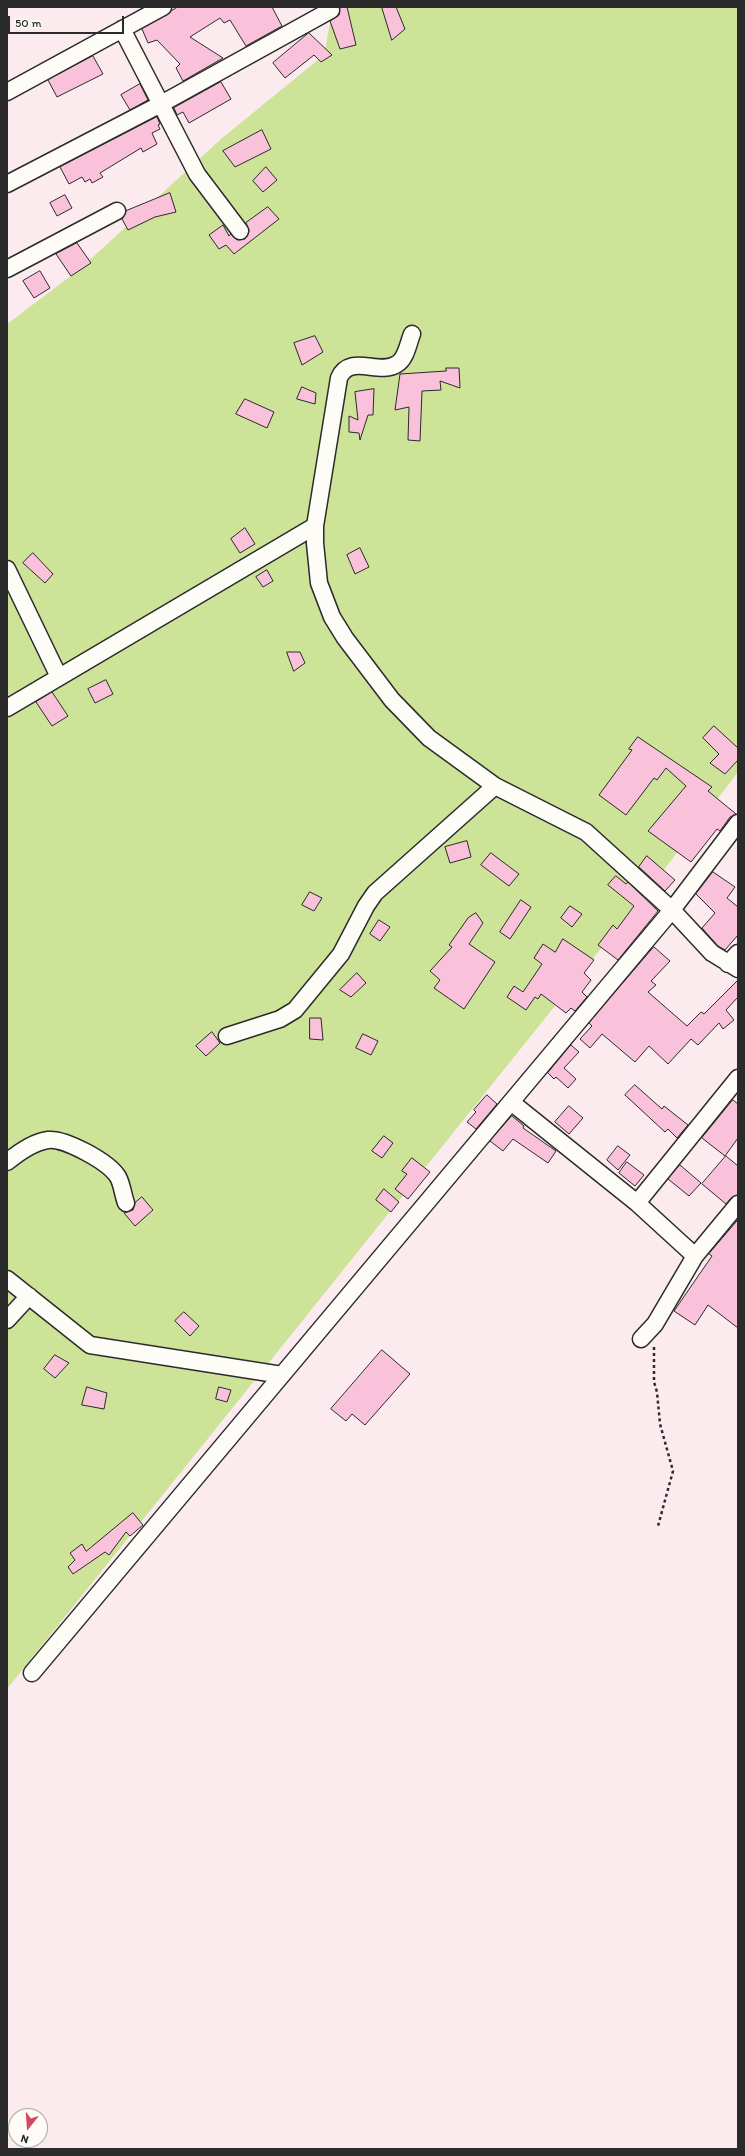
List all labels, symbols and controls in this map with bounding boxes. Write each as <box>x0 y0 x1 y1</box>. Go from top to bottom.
scale bar <box>10 8 126 34</box>
text: 50 m <box>15 16 41 30</box>
north arrow <box>8 2108 48 2148</box>
text: N <box>19 2132 30 2146</box>

